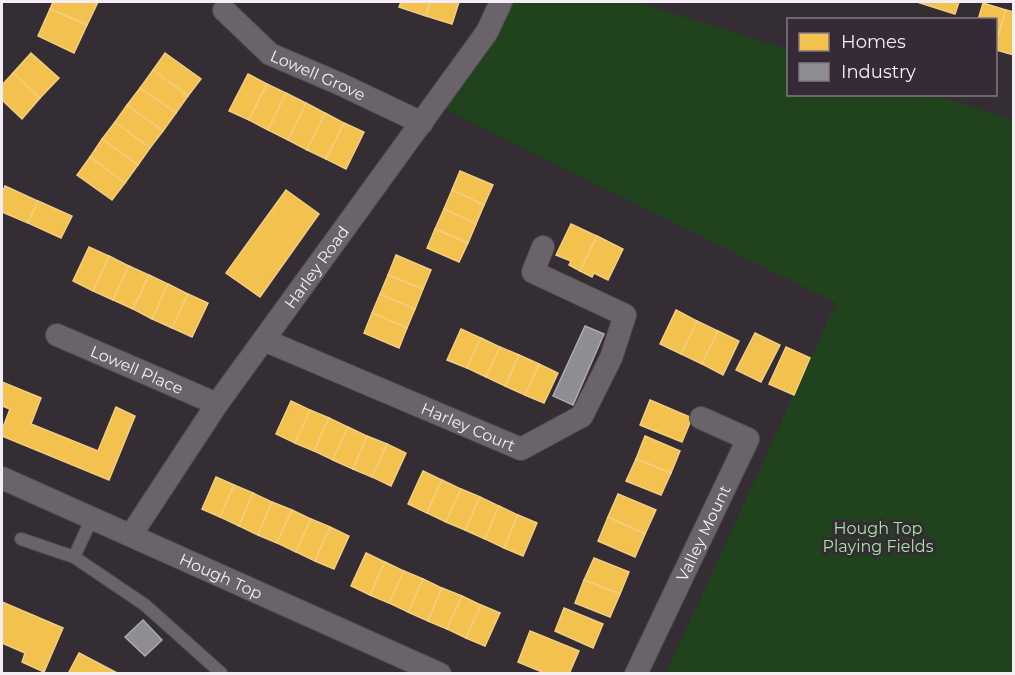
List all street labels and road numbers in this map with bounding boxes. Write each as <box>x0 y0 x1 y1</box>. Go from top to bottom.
street label: Lowell Grove <box>268 46 369 104</box>
street label: Harley Road <box>280 222 353 312</box>
street label: Lowell Place <box>88 341 186 398</box>
street label: Harley Court <box>418 398 519 455</box>
street label: Valley Mount <box>672 482 734 584</box>
street label: Hough Top <box>177 549 266 603</box>

